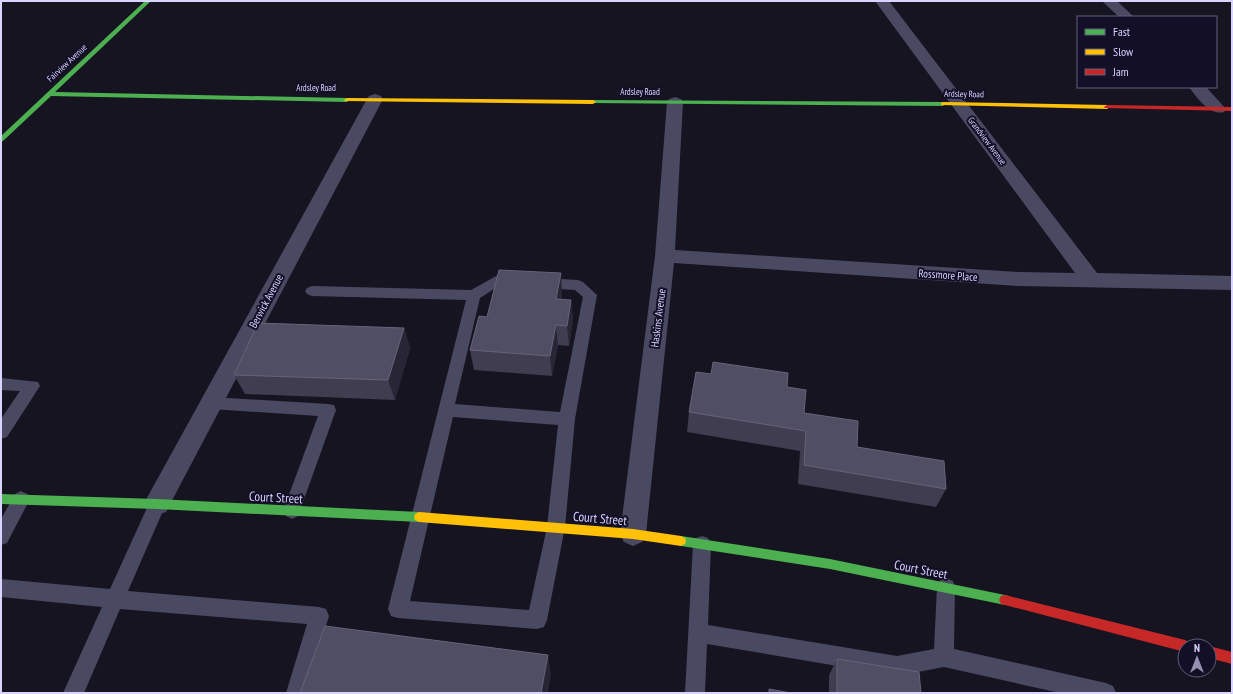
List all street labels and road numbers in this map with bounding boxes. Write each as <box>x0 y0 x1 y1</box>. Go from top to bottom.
street label: Fairview Avenue <box>44 41 89 84</box>
street label: Ardsley Road <box>296 82 336 93</box>
street label: Ardsley Road <box>620 86 660 97</box>
street label: Ardsley Road <box>944 88 984 99</box>
street label: Grandview Avenue <box>966 115 1009 167</box>
street label: Rossmore Place <box>918 266 978 284</box>
street label: Berwick Avenue <box>246 271 286 331</box>
street label: Haskins Avenue <box>647 287 669 348</box>
street label: Court Street <box>249 488 304 507</box>
street label: Court Street <box>572 508 628 529</box>
street label: Court Street <box>893 556 949 583</box>

